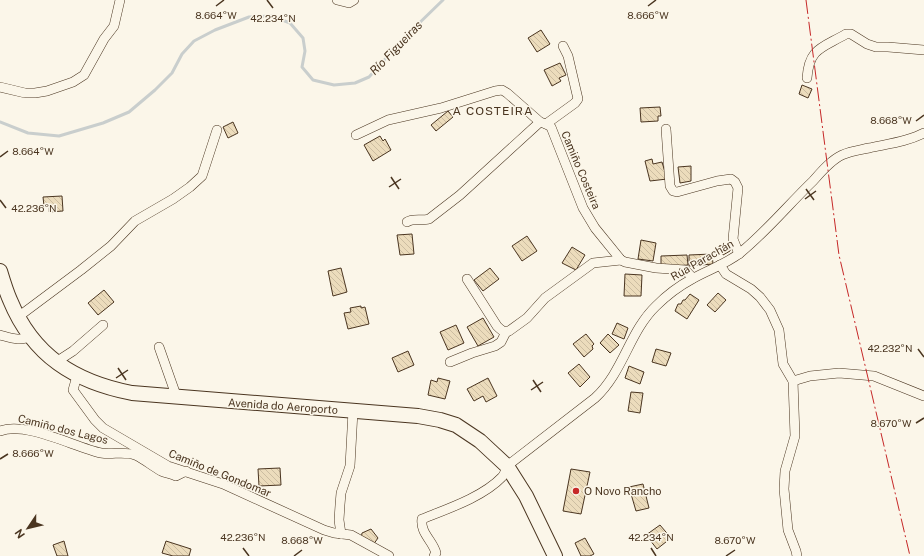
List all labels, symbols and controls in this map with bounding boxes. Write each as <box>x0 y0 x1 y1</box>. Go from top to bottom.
text: 8.664°W <box>195 9 237 21</box>
text: 8.666°W <box>627 9 669 21</box>
text: 42.234°N <box>250 12 296 24</box>
water label: Río Figueiras <box>367 18 425 78</box>
district label: A COSTEIRA <box>452 104 534 118</box>
text: 8.668°W <box>870 114 912 126</box>
street label: Camiño Costeira <box>559 129 603 211</box>
text: 8.664°W <box>12 145 54 157</box>
text: 42.236°N <box>11 202 57 214</box>
street label: Rúa Parachán <box>669 237 735 283</box>
text: 42.232°N <box>867 342 913 354</box>
street label: Avenida do Aeroporto <box>228 396 338 416</box>
street label: Camiño dos Lagos <box>17 412 110 446</box>
text: 8.670°W <box>871 417 912 429</box>
text: 8.666°W <box>12 447 54 459</box>
street label: Camiño de Gondomar <box>167 447 273 499</box>
place label: O Novo Rancho <box>584 485 662 497</box>
marker: O Novo Rancho <box>571 486 581 496</box>
north arrow <box>8 508 48 548</box>
text: N <box>12 527 27 541</box>
text: 42.236°N <box>220 531 266 543</box>
text: 42.234°N <box>628 531 674 543</box>
text: 8.668°W <box>281 534 323 546</box>
text: 8.670°W <box>715 534 756 546</box>

